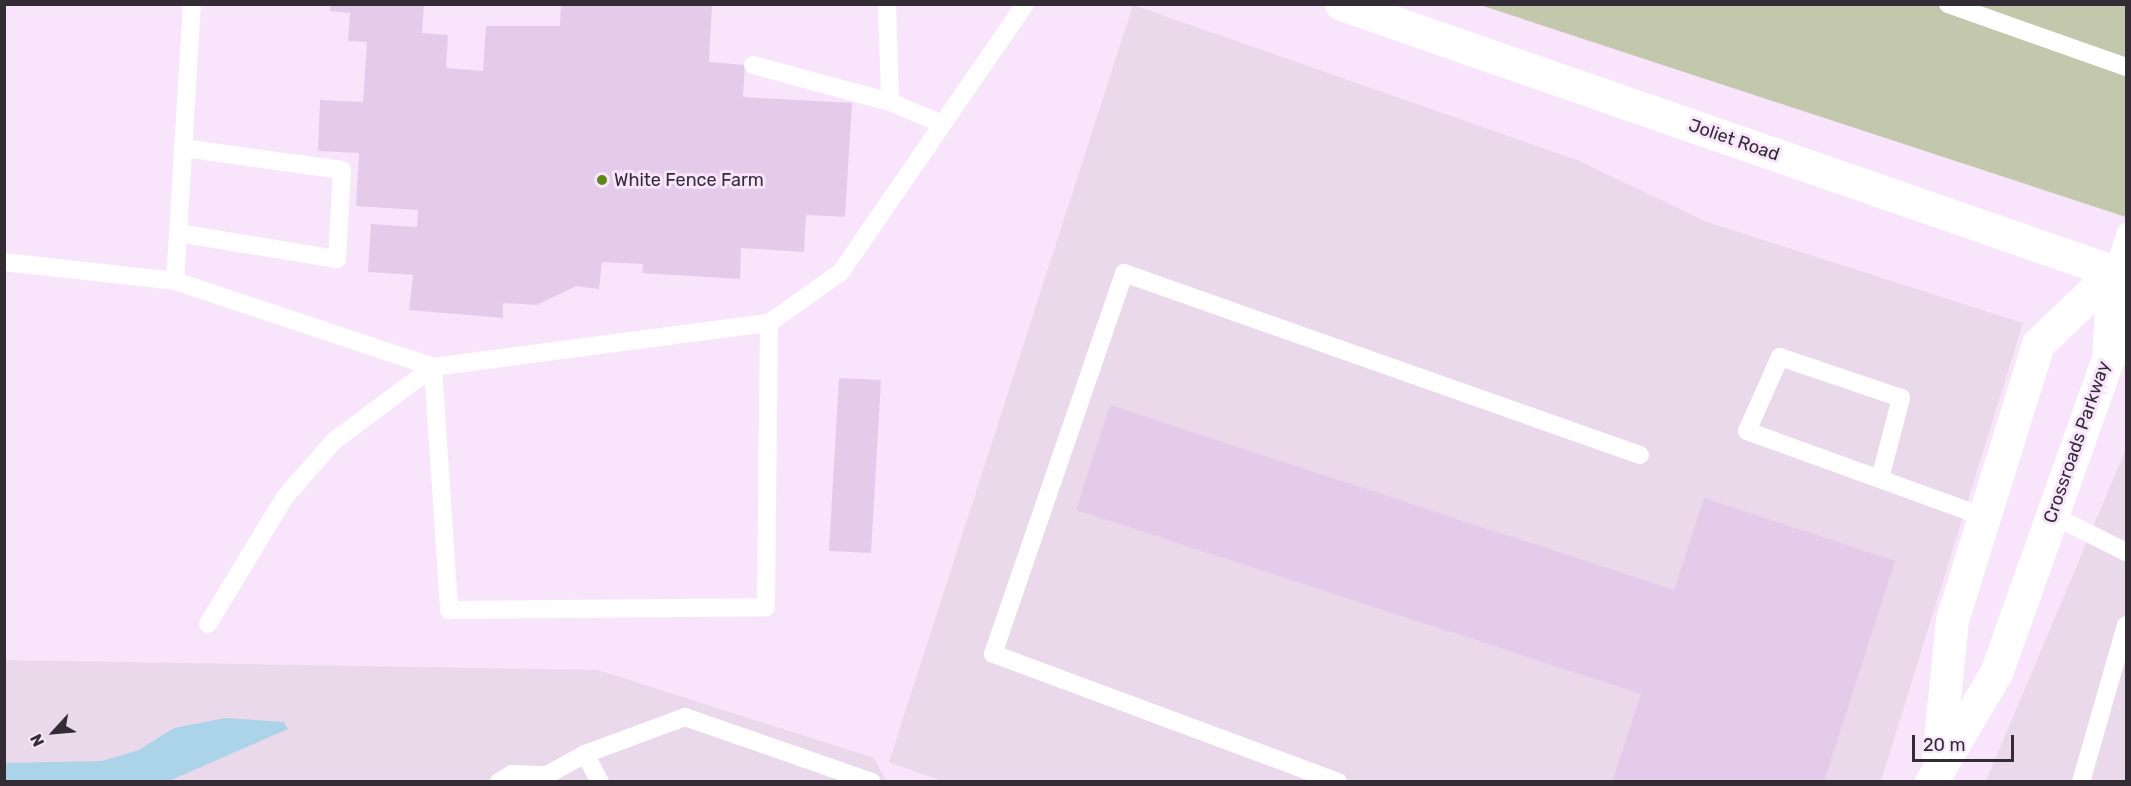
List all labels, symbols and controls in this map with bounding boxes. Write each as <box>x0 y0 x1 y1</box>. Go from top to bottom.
street label: Joliet Road <box>1686 114 1782 166</box>
place label: White Fence Farm <box>614 169 764 191</box>
marker: White Fence Farm <box>595 173 609 187</box>
street label: Crossroads Parkway <box>2039 358 2115 526</box>
north arrow <box>24 702 84 762</box>
scale bar <box>1915 723 2017 761</box>
text: N <box>26 731 48 749</box>
text: 20 m <box>1923 734 1965 756</box>

